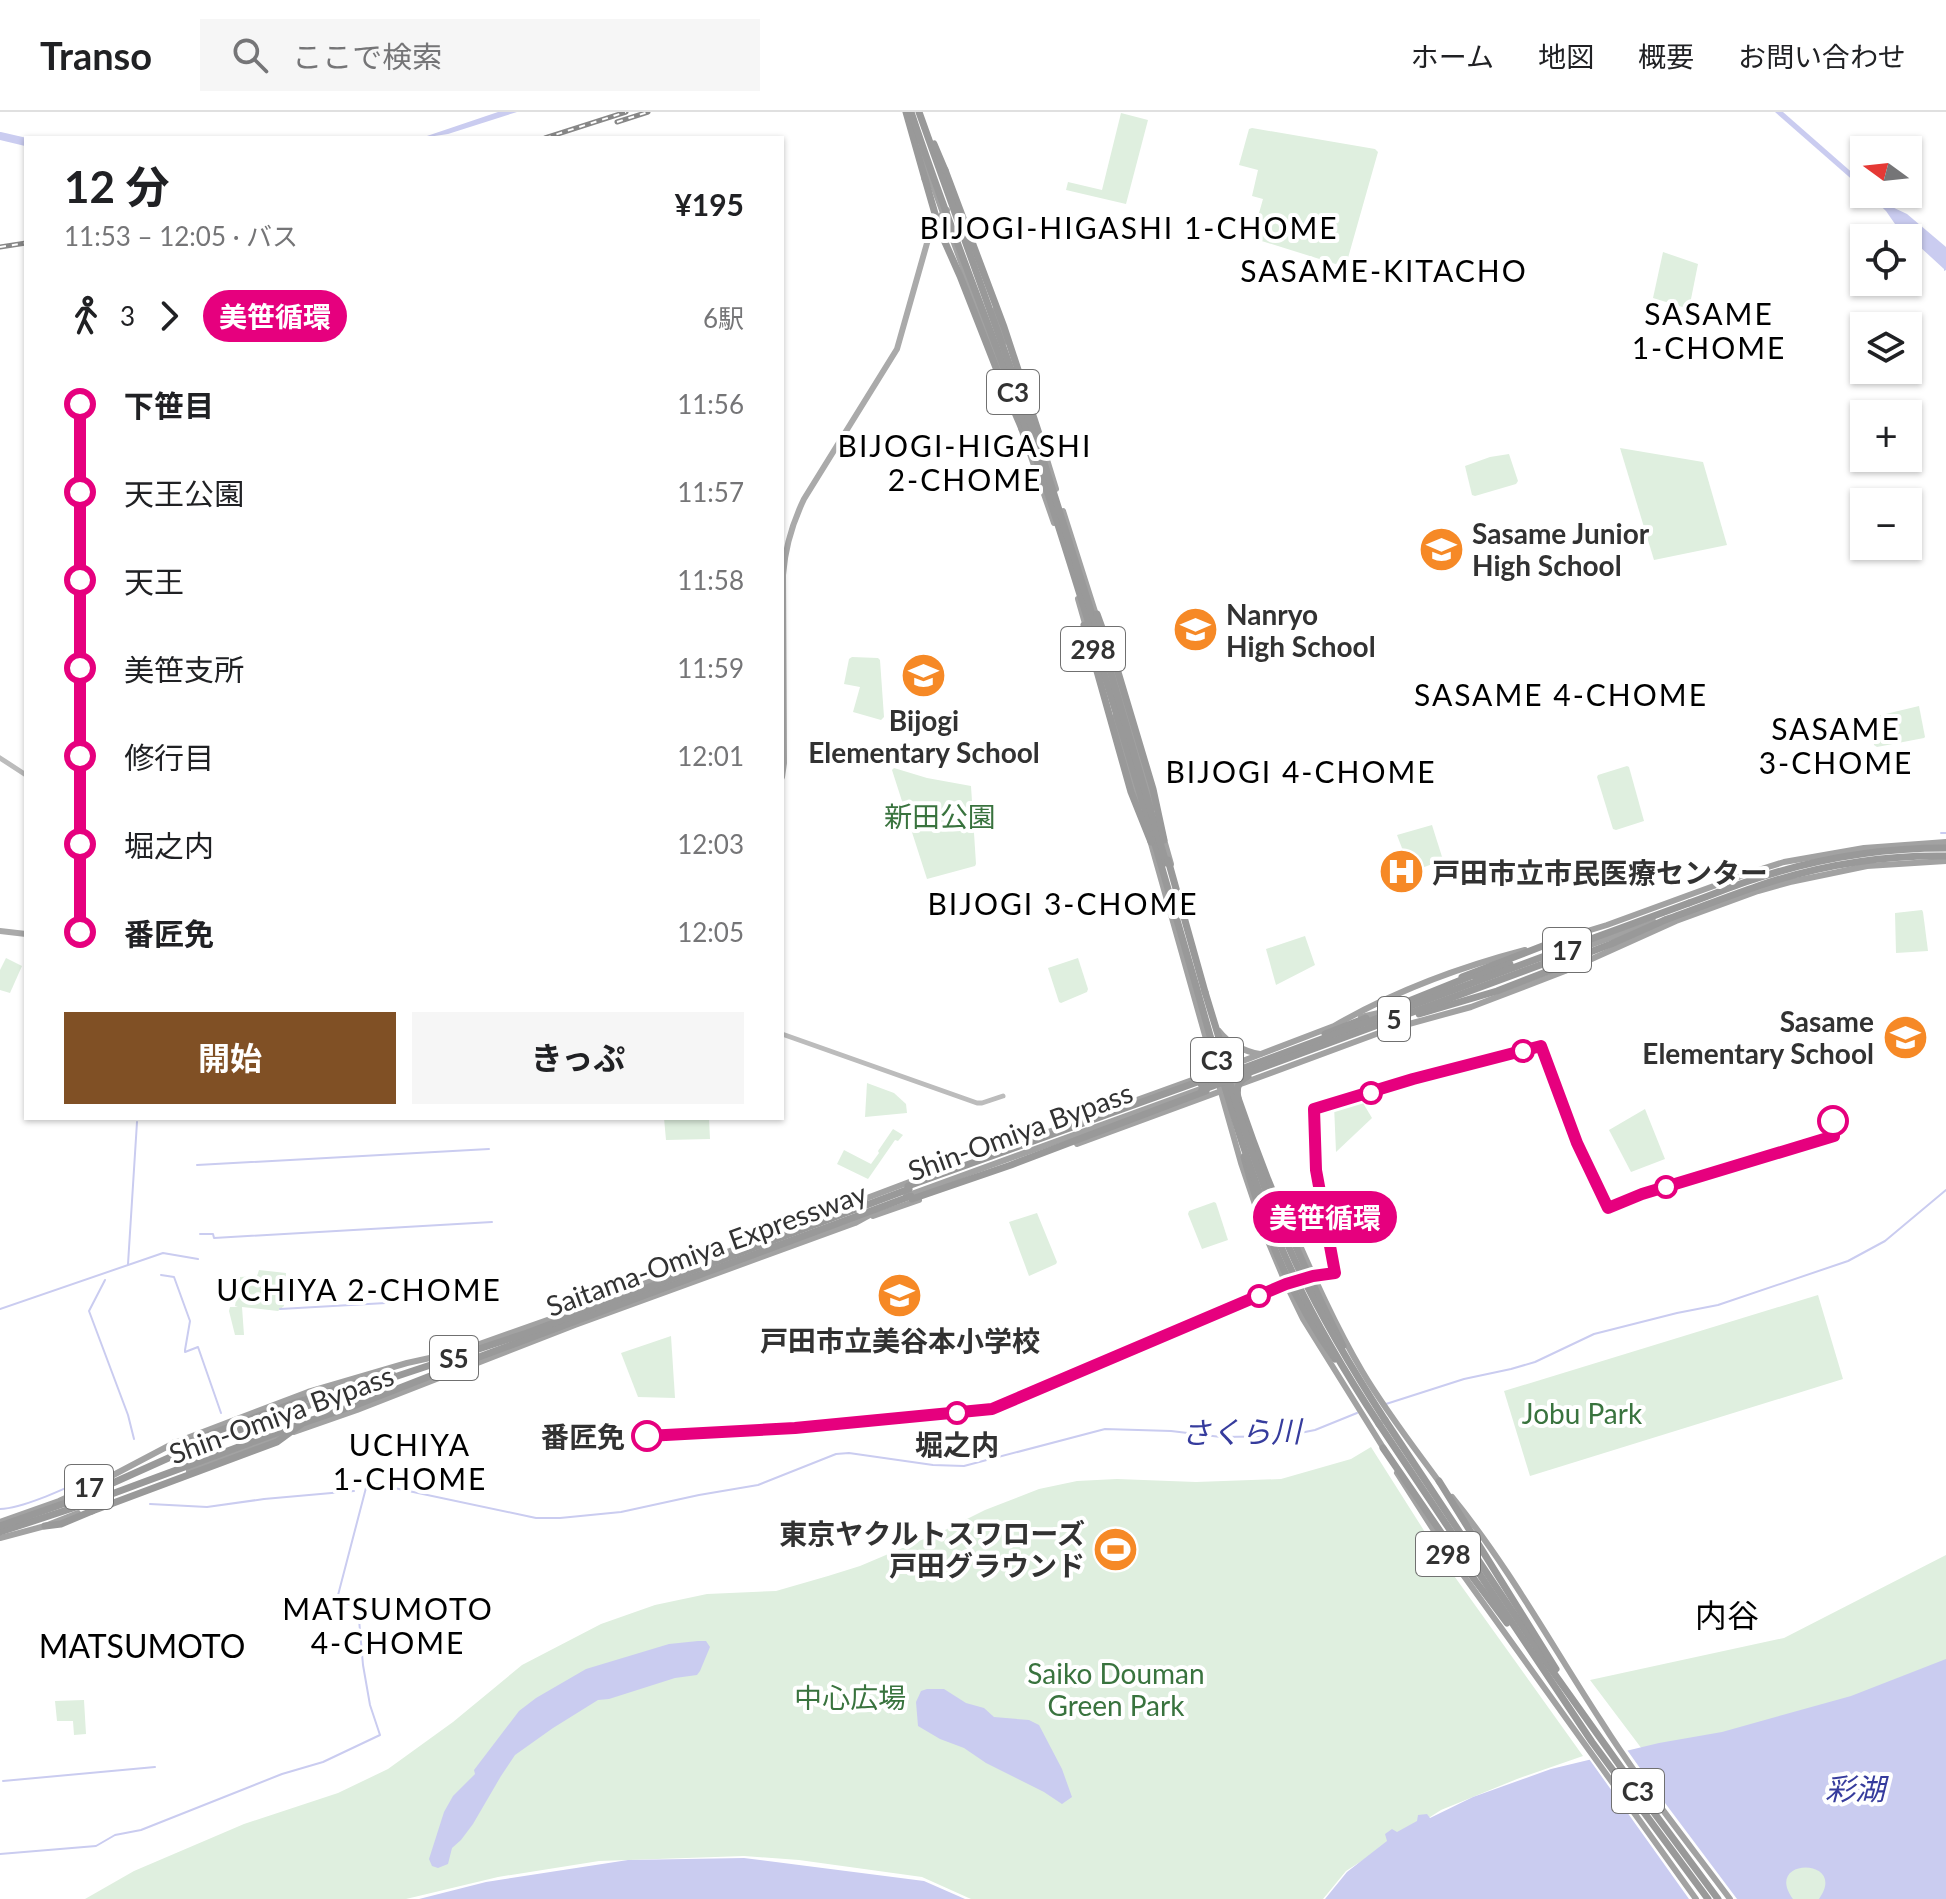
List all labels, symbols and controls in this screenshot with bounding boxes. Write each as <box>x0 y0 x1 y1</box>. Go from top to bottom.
search box <box>200 19 760 91</box>
text: Transo <box>40 32 152 78</box>
icon: search <box>228 33 272 77</box>
text: ここで検索 <box>292 38 442 74</box>
text: ホーム <box>1411 39 1494 73</box>
text: 地図 <box>1538 39 1594 73</box>
text: 概要 <box>1638 39 1694 73</box>
text: お問い合わせ <box>1738 39 1906 73</box>
north arrow <box>1850 136 1922 208</box>
map controls <box>1850 136 1922 560</box>
text: 12 分 <box>64 160 170 212</box>
text: ¥195 <box>674 186 744 222</box>
district label: BIJOGI-HIGASHI 1-CHOME <box>919 209 1339 245</box>
text: 11:53 – 12:05 · バス <box>64 220 298 252</box>
button: locate <box>1850 224 1922 296</box>
district label: SASAME-KITACHO <box>1240 252 1528 288</box>
icon: walk <box>64 294 108 338</box>
icon: forward <box>147 294 191 338</box>
district label: SASAME 1-CHOME <box>1632 295 1786 365</box>
text: 美笹循環 <box>219 299 331 333</box>
text: 3 <box>120 300 135 332</box>
text: 6駅 <box>703 302 744 334</box>
button: layers <box>1850 312 1922 384</box>
road number: C3 <box>987 370 1039 414</box>
text: 下笹目 <box>124 387 214 423</box>
text: 11:56 <box>677 388 744 420</box>
button: + <box>1850 400 1922 472</box>
district label: BIJOGI-HIGASHI 2-CHOME <box>838 427 1092 497</box>
text: 天王公園 <box>124 475 244 511</box>
text: 11:57 <box>677 476 744 508</box>
button: − <box>1850 488 1922 560</box>
place label: Sasame Junior High School <box>1472 516 1650 582</box>
school or university icon: Sasame Junior High School <box>1417 525 1465 573</box>
text: 天王 <box>124 563 184 599</box>
text: 11:58 <box>677 564 744 596</box>
place label: Nanryo High School <box>1226 597 1376 663</box>
school or university icon: Nanryo High School <box>1171 606 1219 654</box>
road number: 298 <box>1061 627 1125 671</box>
text: 美笹支所 <box>124 651 244 687</box>
school or university icon: Bijogi Elementary School <box>900 651 948 699</box>
text: 11:59 <box>677 652 744 684</box>
district label: SASAME 4-CHOME <box>1414 676 1708 712</box>
place label: Bijogi Elementary School <box>808 703 1040 769</box>
district label: SASAME 3-CHOME <box>1759 710 1913 780</box>
text: 修行目 <box>124 739 214 775</box>
text: 12:01 <box>677 740 744 772</box>
district label: BIJOGI 4-CHOME <box>1165 753 1437 789</box>
park label: 新田公園 <box>884 799 996 833</box>
text: 堀之内 <box>124 827 214 863</box>
text: 12:03 <box>677 828 744 860</box>
hospital icon: 戸田市立市民医療センター <box>1377 848 1425 896</box>
place label: 戸田市立市民医療センター <box>1432 855 1768 889</box>
district label: BIJOGI 3-CHOME <box>927 885 1199 921</box>
text: 番匠免 <box>124 915 214 951</box>
text: 12:05 <box>677 916 744 948</box>
road number: 17 <box>1543 928 1591 972</box>
road number: 5 <box>1378 997 1410 1041</box>
place label: Sasame Elementary School <box>1642 1004 1874 1070</box>
button: 開始 <box>64 1012 396 1104</box>
button: きっぷ <box>412 1012 744 1104</box>
school or university icon: Sasame Elementary School <box>1881 1013 1929 1061</box>
road number: C3 <box>1191 1038 1243 1082</box>
unlabelled marker <box>1512 1040 1534 1062</box>
street label: Shin-Omiya Bypass <box>903 1075 1137 1187</box>
unlabelled marker <box>1360 1082 1382 1104</box>
unlabelled marker <box>1818 1106 1848 1136</box>
street label: Saitama-Omiya Expressway <box>541 1175 871 1323</box>
unlabelled marker <box>1655 1176 1677 1198</box>
line badge: 美笹循環 <box>1269 1191 1381 1243</box>
text: 美笹循環 <box>1269 1200 1381 1234</box>
district label: UCHIYA 2-CHOME <box>216 1271 502 1307</box>
school or university icon: 戸田市立美谷本小学校 <box>876 1272 924 1320</box>
unlabelled marker <box>1248 1285 1270 1307</box>
place label: 戸田市立美谷本小学校 <box>760 1323 1040 1357</box>
road number: S5 <box>430 1336 478 1380</box>
street label: Shin-Omiya Bypass <box>164 1358 398 1470</box>
park label: Jobu Park <box>1522 1396 1643 1430</box>
marker: 堀之内 <box>946 1402 968 1424</box>
water label: さくら川 <box>1181 1412 1304 1450</box>
place label: 番匠免 <box>541 1419 625 1453</box>
marker: 番匠免 <box>632 1421 662 1451</box>
district label: UCHIYA 1-CHOME <box>333 1426 487 1496</box>
place label: 堀之内 <box>915 1427 999 1461</box>
road number: 17 <box>65 1465 113 1509</box>
place label: 東京ヤクルトスワローズ 戸田グラウンド <box>779 1516 1085 1582</box>
sports icon: 東京ヤクルトスワローズ 戸田グラウンド <box>1092 1525 1140 1573</box>
road number: 298 <box>1416 1532 1480 1576</box>
district label: MATSUMOTO 4-CHOME <box>282 1590 494 1660</box>
district label: 内谷 <box>1695 1595 1759 1634</box>
district label: MATSUMOTO <box>39 1626 245 1665</box>
park label: Saiko Douman Green Park <box>1027 1656 1205 1722</box>
park label: 中心広場 <box>794 1680 906 1714</box>
road number: C3 <box>1612 1769 1664 1813</box>
water label: 彩湖 <box>1825 1770 1889 1806</box>

